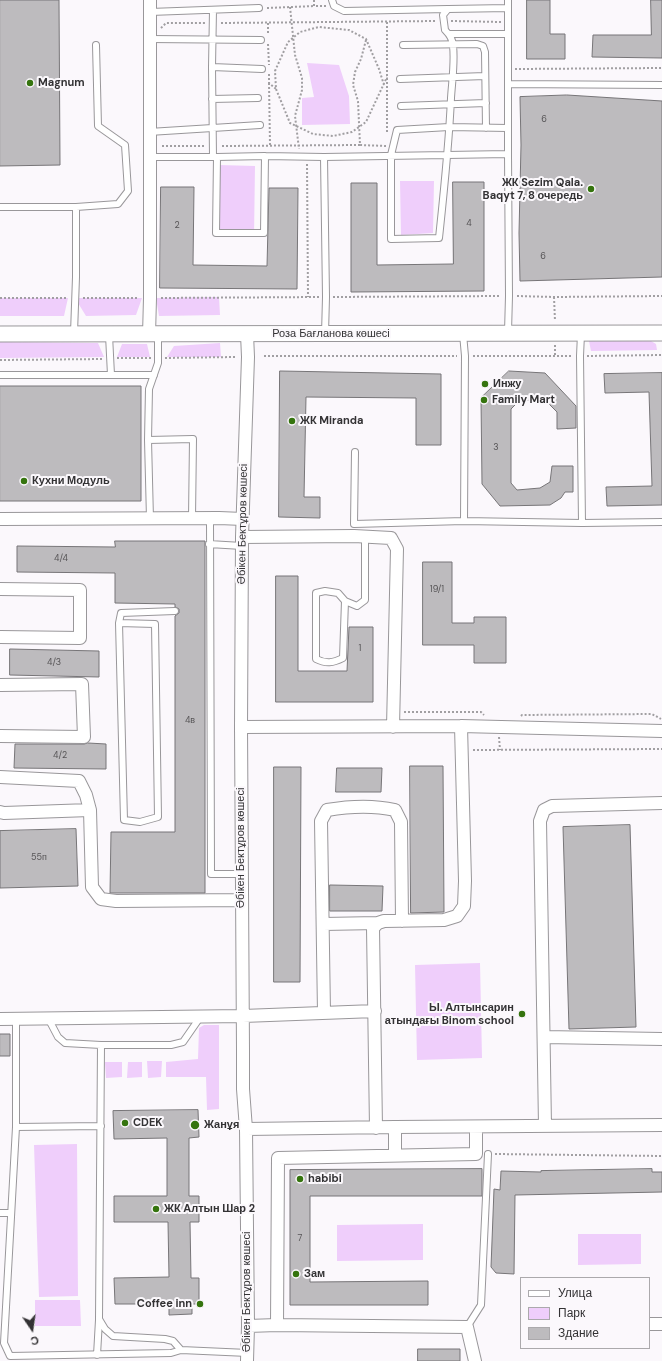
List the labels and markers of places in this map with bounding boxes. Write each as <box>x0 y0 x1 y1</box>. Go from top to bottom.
place label: Magnum <box>38 76 85 90</box>
marker: Magnum <box>25 78 35 88</box>
place label: ЖК Sezim Qala. Baqyt 7, 8 очередь <box>483 176 583 202</box>
marker: ЖК Sezim Qala. Baqyt 7, 8 очередь <box>586 184 596 194</box>
place label: Инжу <box>493 377 521 391</box>
marker: Инжу <box>480 379 490 389</box>
place label: Family Mart <box>492 393 555 407</box>
marker: Family Mart <box>479 395 489 405</box>
place label: ЖК Miranda <box>300 414 363 428</box>
marker: ЖК Miranda <box>287 416 297 426</box>
place label: Кухни Модуль <box>32 474 110 488</box>
marker: Кухни Модуль <box>19 476 29 486</box>
place label: Ы. Алтынсарин атындағы Binom school <box>385 1001 514 1027</box>
marker: Ы. Алтынсарин атындағы Binom school <box>517 1009 527 1019</box>
place label: CDEK <box>133 1116 162 1130</box>
marker: CDEK <box>120 1118 130 1128</box>
place label: Жанұя <box>204 1118 239 1132</box>
marker: Жанұя <box>189 1119 201 1131</box>
place label: habibi <box>308 1172 342 1186</box>
marker: habibi <box>295 1174 305 1184</box>
place label: ЖК Алтын Шар 2 <box>164 1202 255 1216</box>
marker: ЖК Алтын Шар 2 <box>151 1204 161 1214</box>
place label: Зам <box>304 1267 325 1281</box>
marker: Зам <box>291 1269 301 1279</box>
place label: Coffee inn <box>137 1297 192 1311</box>
marker: Coffee inn <box>195 1299 205 1309</box>

